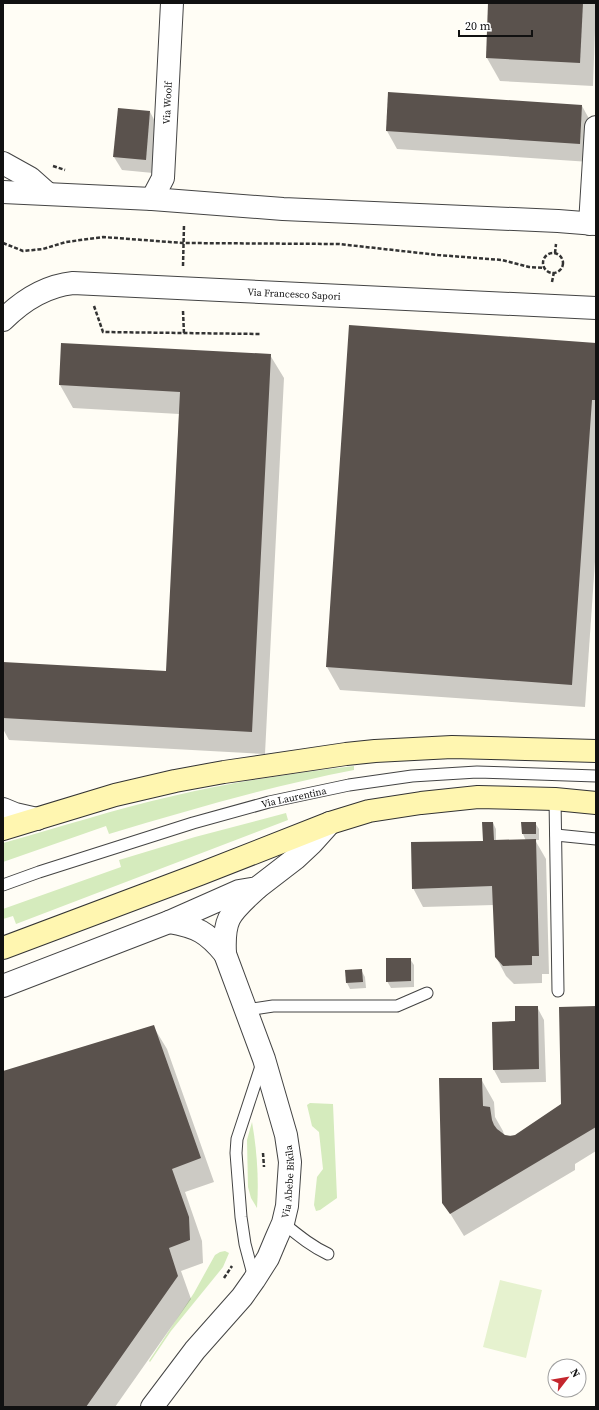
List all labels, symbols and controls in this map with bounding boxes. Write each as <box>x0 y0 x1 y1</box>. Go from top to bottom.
scale bar <box>459 12 532 38</box>
text: 20 m <box>465 18 491 34</box>
street label: Via Woolf <box>160 80 175 125</box>
street label: Via Francesco Sapori <box>247 285 341 303</box>
street label: Via Laurentina <box>260 784 329 811</box>
street label: Via Abebe Bikila <box>278 1143 297 1220</box>
north arrow <box>547 1358 587 1398</box>
text: N <box>567 1366 584 1380</box>

